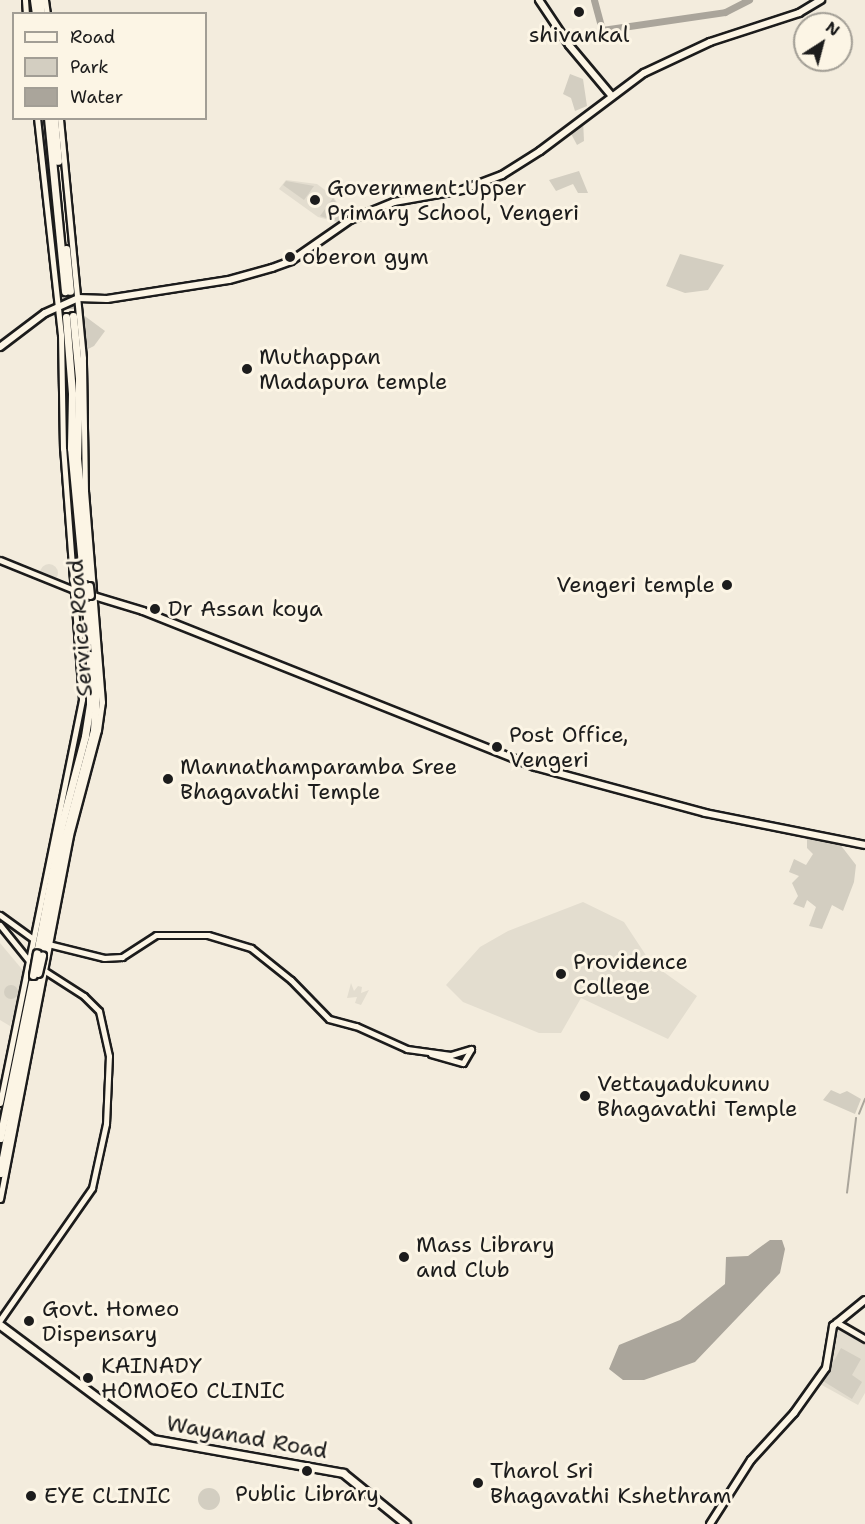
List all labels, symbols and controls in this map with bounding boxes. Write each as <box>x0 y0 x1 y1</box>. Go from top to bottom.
marker: shivankal <box>572 5 586 19</box>
legend <box>12 12 207 120</box>
north arrow <box>793 12 853 72</box>
text: N <box>821 16 844 41</box>
place label: shivankal <box>529 22 629 48</box>
text: Road <box>70 25 115 49</box>
text: Park <box>70 55 109 79</box>
text: Water <box>70 85 123 109</box>
place label: Government Upper Primary School, Vengeri <box>327 174 579 226</box>
marker: Government Upper Primary School, Vengeri <box>308 193 322 207</box>
place label: oberon gym <box>302 244 429 270</box>
marker: oberon gym <box>283 250 297 264</box>
place label: Muthappan Madapura temple <box>259 343 448 394</box>
marker: Muthappan Madapura temple <box>240 362 254 376</box>
street label: Service Road <box>62 558 98 698</box>
place label: Vengeri temple <box>556 572 715 598</box>
marker: Vengeri temple <box>720 578 734 592</box>
place label: Dr Assan koya <box>168 596 323 622</box>
marker: Dr Assan koya <box>146 600 164 618</box>
place label: Post Office, Vengeri <box>509 721 628 772</box>
marker: Post Office, Vengeri <box>490 740 504 754</box>
place label: Mannathamparamba Sree Bhagavathi Temple <box>180 753 457 804</box>
marker: Mannathamparamba Sree Bhagavathi Temple <box>161 772 175 786</box>
place label: Providence College <box>573 948 688 999</box>
marker: Providence College <box>554 967 568 981</box>
place label: Vettayadukunnu Bhagavathi Temple <box>597 1070 798 1122</box>
marker: Vettayadukunnu Bhagavathi Temple <box>578 1089 592 1103</box>
place label: Mass Library and Club <box>416 1231 555 1282</box>
marker: Mass Library and Club <box>397 1250 411 1264</box>
place label: Govt. Homeo Dispensary <box>42 1295 179 1346</box>
marker: Govt. Homeo Dispensary <box>20 1312 38 1330</box>
place label: KAINADY HOMOEO CLINIC <box>101 1352 285 1404</box>
marker: KAINADY HOMOEO CLINIC <box>79 1369 97 1387</box>
street label: Wayanad Road <box>164 1410 330 1464</box>
place label: Tharol Sri Bhagavathi Kshethram <box>490 1457 731 1508</box>
marker: Public Library <box>300 1464 314 1478</box>
marker: Tharol Sri Bhagavathi Kshethram <box>471 1476 485 1490</box>
place label: Public Library <box>235 1481 379 1507</box>
place label: EYE CLINIC <box>44 1483 171 1509</box>
marker: EYE CLINIC <box>22 1487 40 1505</box>

